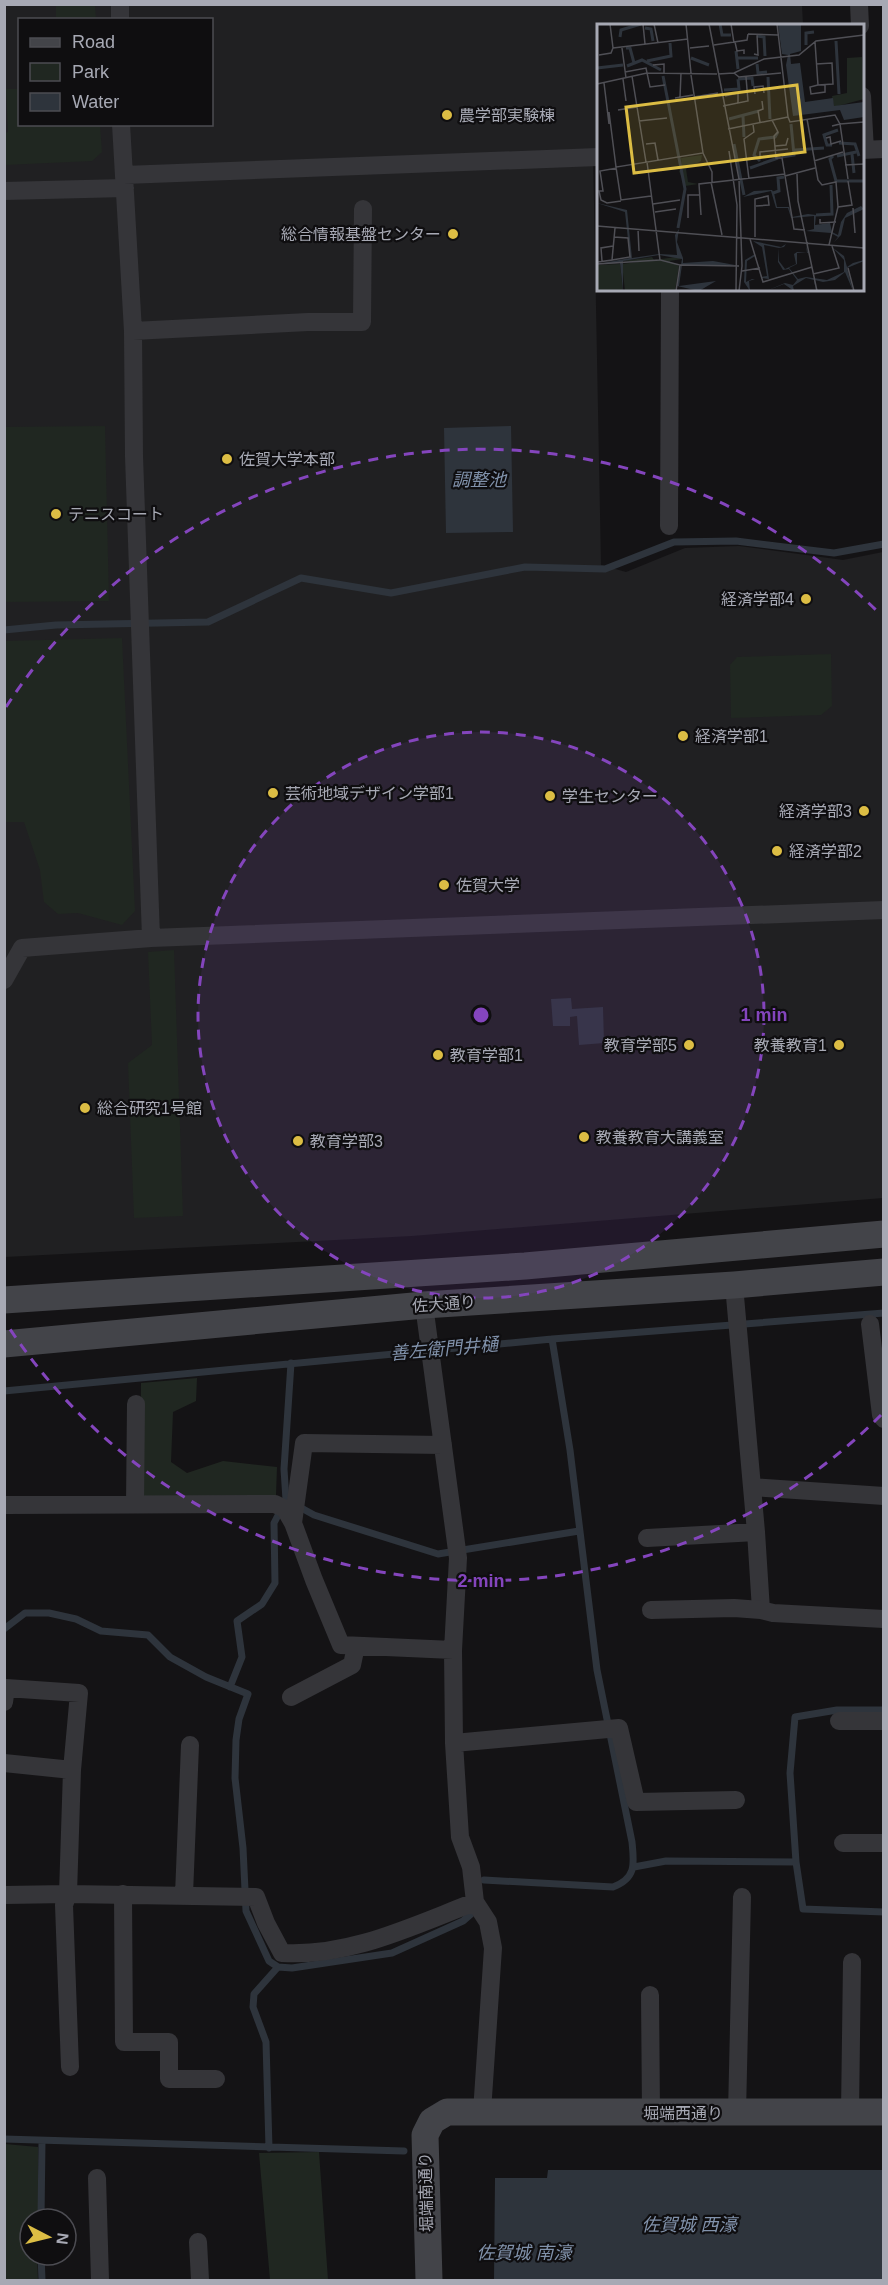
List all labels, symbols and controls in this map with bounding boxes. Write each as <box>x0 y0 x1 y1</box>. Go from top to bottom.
legend <box>18 18 213 126</box>
inset map <box>597 24 864 291</box>
text: Road <box>72 32 115 52</box>
text: Park <box>72 62 110 82</box>
text: Water <box>72 92 119 112</box>
place label: 農学部実験棟 <box>459 107 555 124</box>
marker: 農学部実験棟 <box>440 108 454 122</box>
place label: 総合情報基盤センター <box>281 226 441 243</box>
marker: 総合情報基盤センター <box>446 227 460 241</box>
place label: 佐賀大学本部 <box>239 451 335 468</box>
marker: 佐賀大学本部 <box>220 452 234 466</box>
water label: 調整池 <box>452 470 508 490</box>
place label: テニスコート <box>68 506 164 523</box>
marker: テニスコート <box>49 507 63 521</box>
place label: 経済学部4 <box>721 591 794 608</box>
marker: 経済学部4 <box>799 592 813 606</box>
place label: 経済学部1 <box>695 728 768 745</box>
marker: 経済学部1 <box>676 729 690 743</box>
place label: 芸術地域デザイン学部1 <box>285 785 454 802</box>
marker: 芸術地域デザイン学部1 <box>266 786 280 800</box>
place label: 学生センター <box>562 788 658 805</box>
marker: 学生センター <box>543 789 557 803</box>
place label: 経済学部3 <box>779 803 852 820</box>
marker: 経済学部3 <box>857 804 871 818</box>
place label: 経済学部2 <box>789 843 862 860</box>
marker: 経済学部2 <box>770 844 784 858</box>
place label: 佐賀大学 <box>456 877 520 894</box>
marker: 佐賀大学 <box>437 878 451 892</box>
centre of rings <box>471 1005 491 1025</box>
text: 1 min <box>740 1005 788 1025</box>
place label: 教育学部5 <box>604 1037 677 1054</box>
place label: 教養教育1 <box>754 1037 827 1054</box>
marker: 教育学部5 <box>682 1038 696 1052</box>
marker: 教養教育1 <box>832 1038 846 1052</box>
place label: 教育学部1 <box>450 1047 523 1064</box>
marker: 教育学部1 <box>431 1048 445 1062</box>
place label: 総合研究1号館 <box>97 1100 202 1117</box>
marker: 総合研究1号館 <box>78 1101 92 1115</box>
place label: 教養教育大講義室 <box>596 1129 724 1146</box>
marker: 教養教育大講義室 <box>577 1130 591 1144</box>
place label: 教育学部3 <box>310 1133 383 1150</box>
marker: 教育学部3 <box>291 1134 305 1148</box>
street label: 佐大通り <box>411 1293 477 1315</box>
water label: 善左衛門井樋 <box>389 1334 502 1364</box>
text: 2 min <box>457 1571 505 1591</box>
street label: 堀端西通り <box>643 2105 723 2122</box>
street label: 堀端南通り <box>417 2152 435 2232</box>
north arrow <box>18 2207 78 2267</box>
water label: 佐賀城 西濠 <box>641 2215 739 2235</box>
text: N <box>53 2232 72 2246</box>
water label: 佐賀城 南濠 <box>476 2243 574 2263</box>

